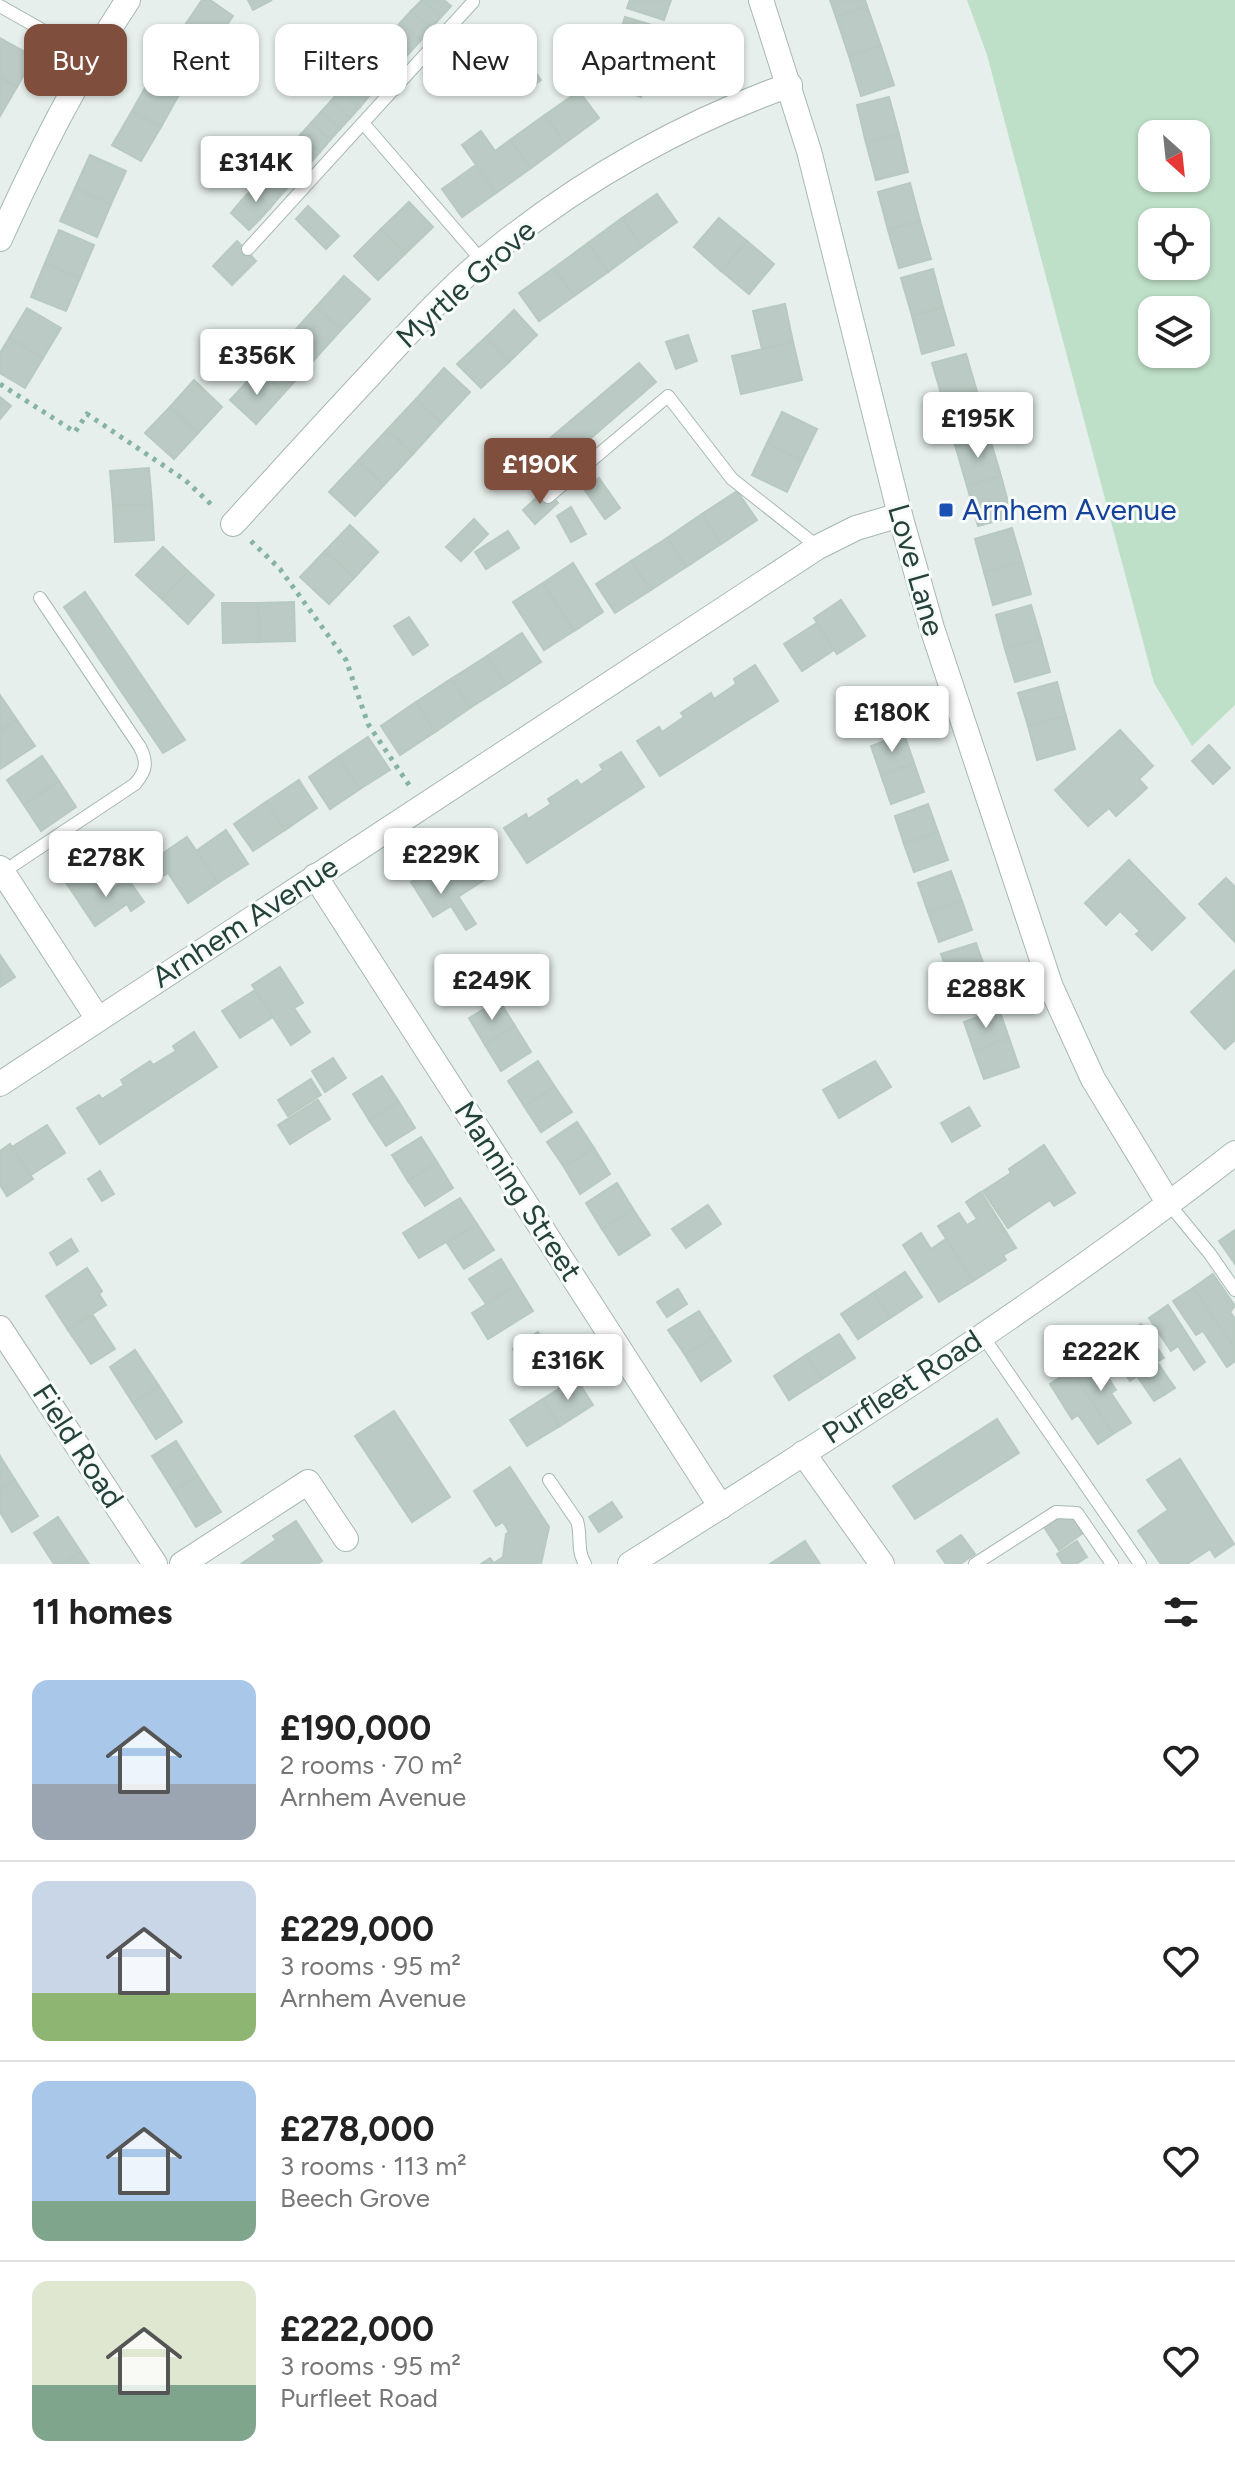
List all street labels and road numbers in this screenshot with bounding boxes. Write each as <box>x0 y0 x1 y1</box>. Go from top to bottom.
street label: Myrtle Grove <box>388 211 543 356</box>
street label: Love Lane <box>880 500 953 640</box>
street label: Arnhem Avenue <box>145 848 345 996</box>
street label: Manning Street <box>447 1094 590 1288</box>
street label: Purfleet Road <box>815 1321 988 1452</box>
street label: Field Road <box>25 1377 132 1515</box>

